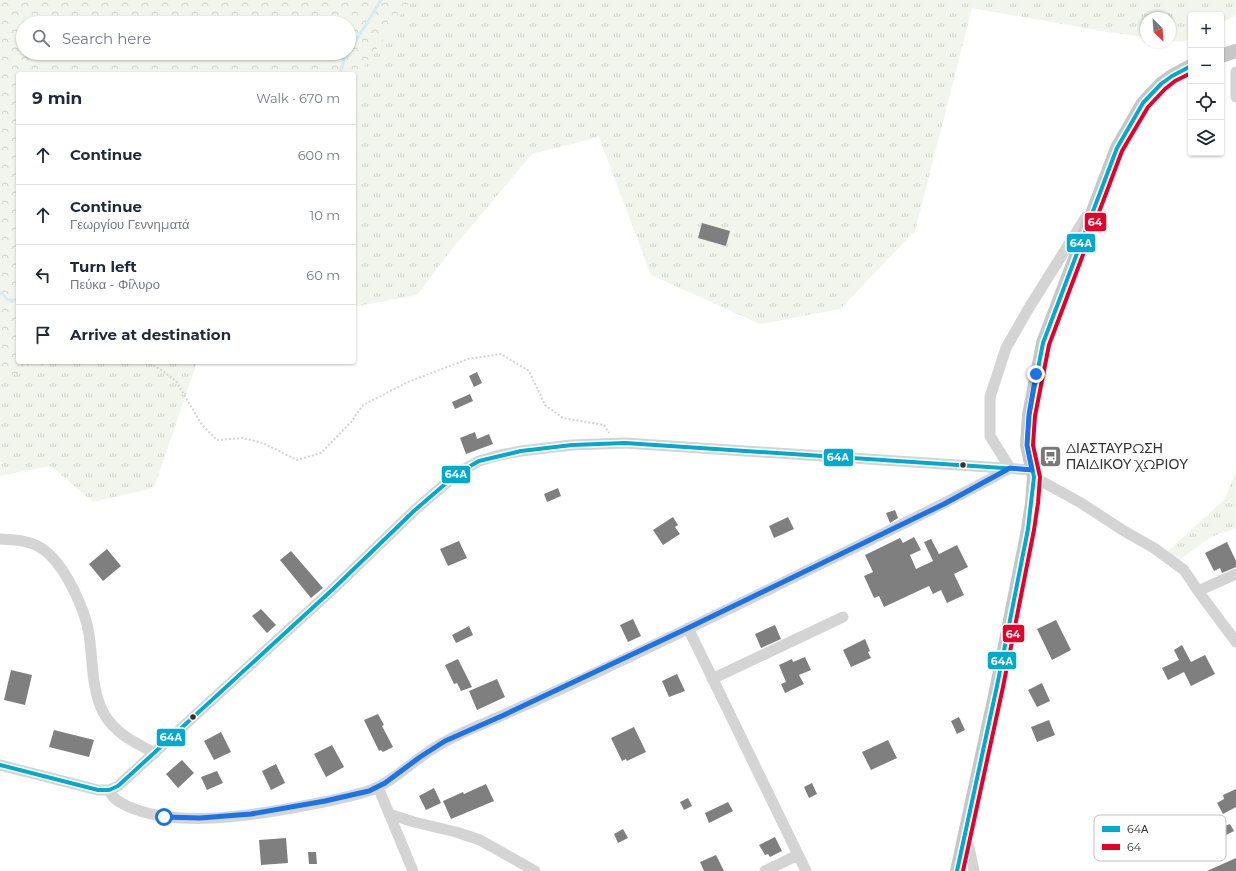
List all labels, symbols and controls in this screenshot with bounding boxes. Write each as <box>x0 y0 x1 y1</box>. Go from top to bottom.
north arrow <box>1140 12 1176 48</box>
map controls <box>1188 12 1224 156</box>
button: + <box>1188 12 1224 48</box>
search box <box>16 16 356 60</box>
icon: search <box>30 27 52 49</box>
text: Search here <box>62 29 151 48</box>
button: − <box>1188 48 1224 84</box>
button: locate <box>1188 84 1224 120</box>
text: 9 min <box>32 88 82 108</box>
text: Walk · 670 m <box>256 90 340 106</box>
button: layers <box>1188 120 1224 156</box>
icon: ahead <box>32 144 54 166</box>
text: Continue <box>70 145 142 164</box>
text: 600 m <box>298 147 340 163</box>
text: Continue <box>70 197 142 216</box>
icon: ahead <box>32 204 54 226</box>
text: 10 m <box>310 207 340 223</box>
line badge: 64 <box>1084 212 1107 232</box>
text: 64 <box>1088 215 1103 229</box>
text: Γεωργίου Γεννηματά <box>70 216 190 232</box>
line badge: 64Α <box>1066 233 1096 253</box>
text: 64Α <box>1070 236 1092 250</box>
text: Turn left <box>70 257 137 276</box>
icon: left <box>32 264 54 286</box>
text: 60 m <box>306 267 340 283</box>
text: Πεύκα - Φίλυρο <box>70 276 160 292</box>
icon: arrive <box>32 324 54 346</box>
text: Arrive at destination <box>70 325 231 344</box>
route end <box>1027 365 1045 383</box>
place label: ΔΙΑΣΤΑΥΡΩΣΗ ΠΑΙΔΙΚΟΥ ΧΩΡΙΟΥ <box>1066 439 1189 473</box>
bus stop icon: ΔΙΑΣΤΑΥΡΩΣΗ ΠΑΙΔΙΚΟΥ ΧΩΡΙΟΥ <box>1038 443 1064 469</box>
line badge: 64Α <box>823 448 854 467</box>
text: 64Α <box>827 450 849 464</box>
unlabelled marker <box>958 460 968 470</box>
line badge: 64Α <box>441 465 471 484</box>
text: 64Α <box>445 467 467 481</box>
line badge: 64 <box>1002 624 1025 643</box>
text: 64 <box>1006 627 1021 641</box>
line badge: 64Α <box>987 651 1017 670</box>
text: 64Α <box>991 654 1013 668</box>
unlabelled marker <box>188 712 198 722</box>
line badge: 64Α <box>156 728 186 747</box>
text: 64Α <box>160 730 182 744</box>
route start <box>155 808 173 826</box>
legend <box>1094 815 1226 861</box>
text: 64Α <box>1127 822 1149 836</box>
text: 64 <box>1127 840 1142 854</box>

